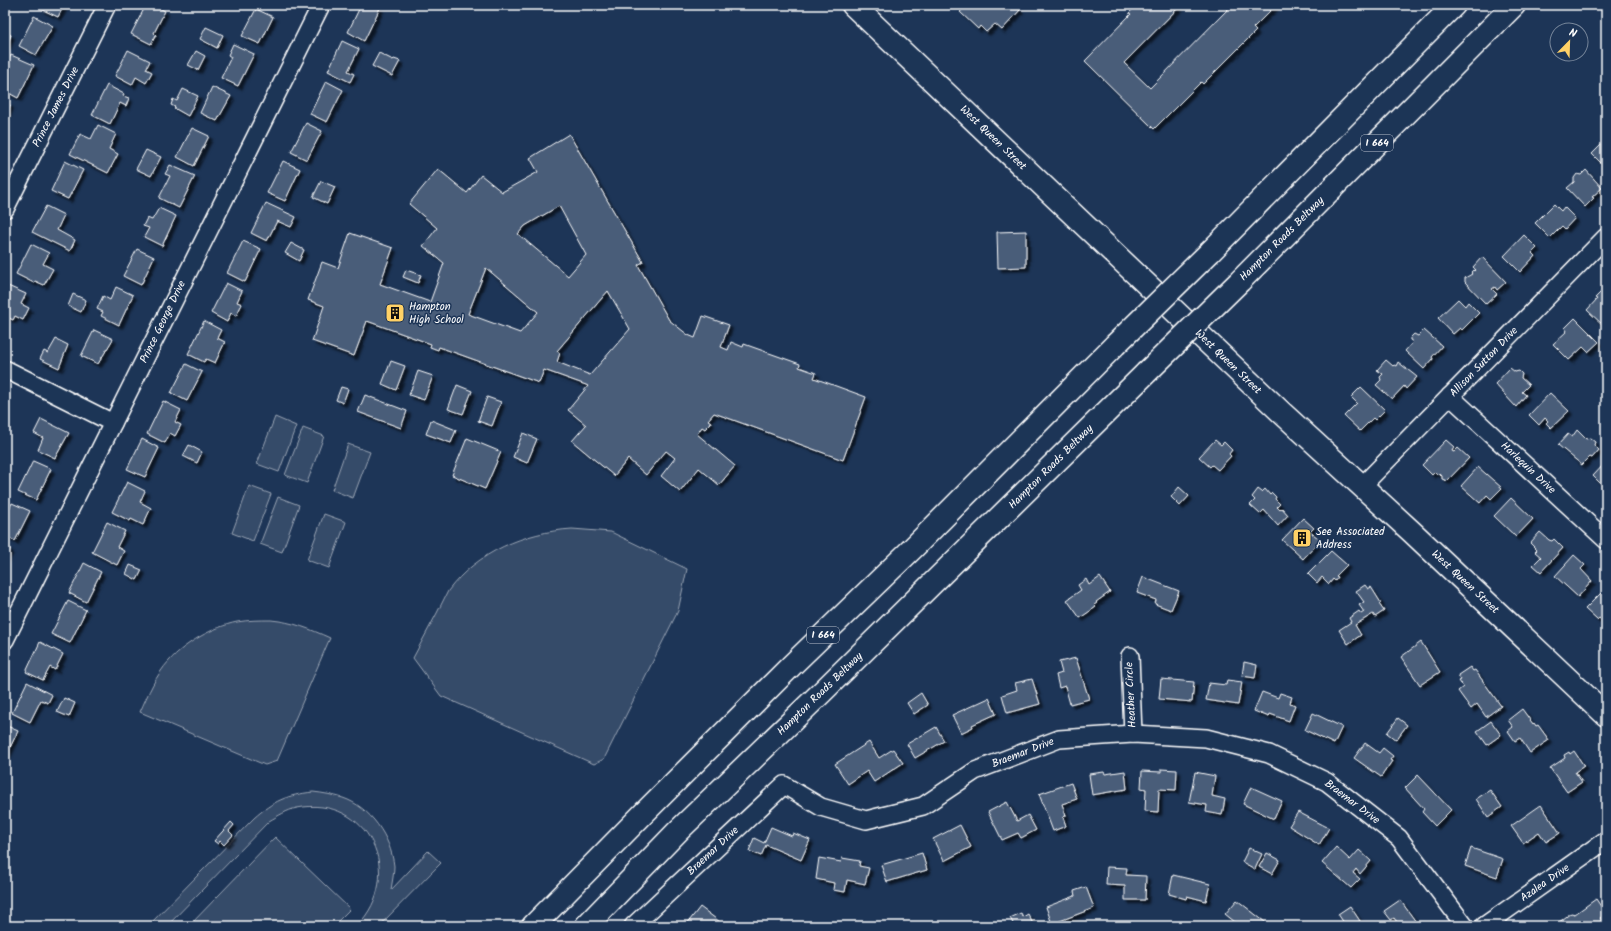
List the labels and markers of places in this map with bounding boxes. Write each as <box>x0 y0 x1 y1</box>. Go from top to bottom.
place label: Hampton High School <box>409 298 464 329</box>
building icon: Hampton High School <box>384 302 406 324</box>
place label: See Associated Address <box>1316 523 1385 554</box>
building icon: See Associated Address <box>1291 527 1313 549</box>

